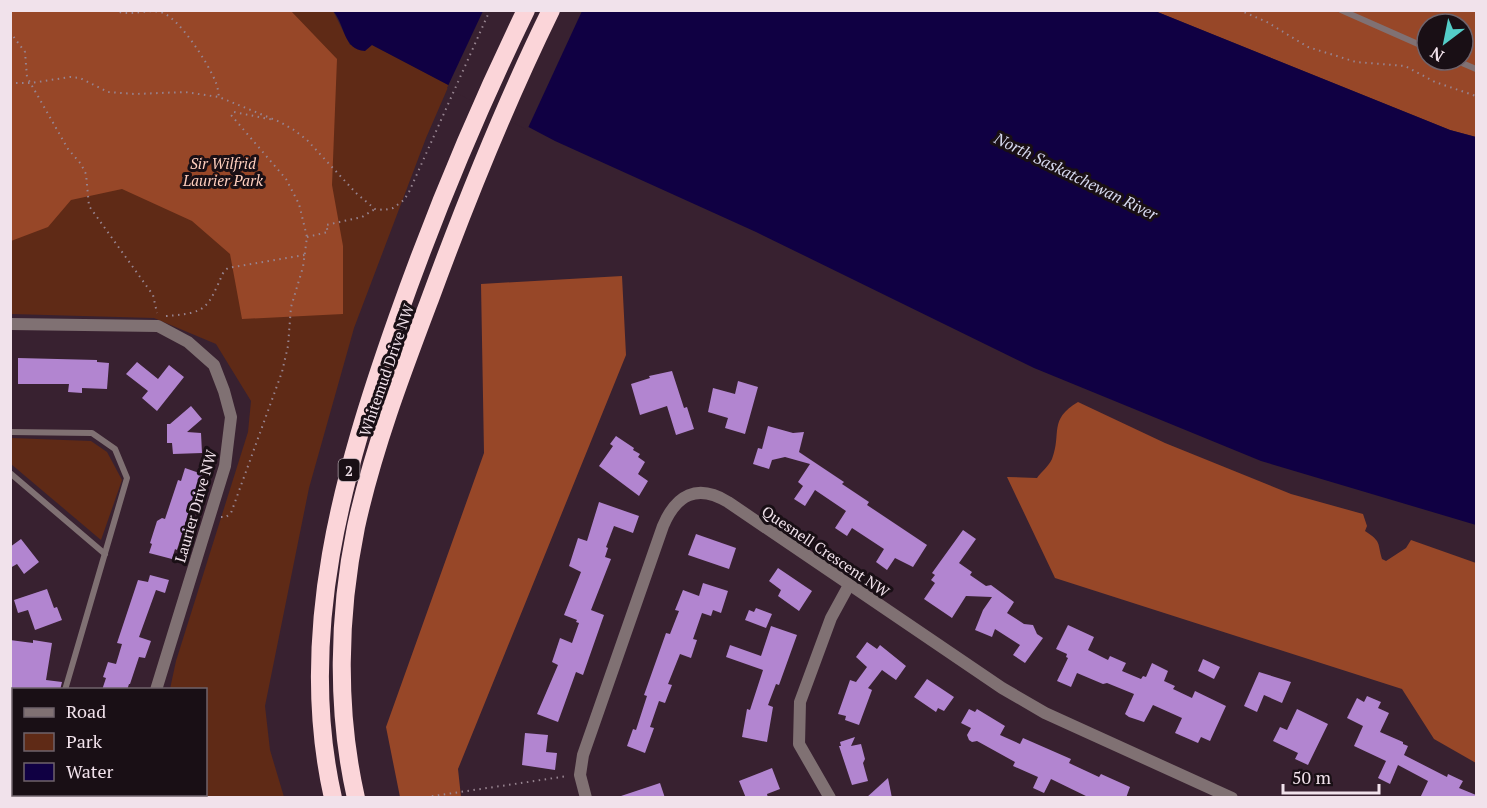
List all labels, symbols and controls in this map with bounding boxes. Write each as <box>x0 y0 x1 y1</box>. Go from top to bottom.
north arrow <box>1415 12 1475 72</box>
text: N <box>1426 42 1448 67</box>
water label: North Saskatchewan River <box>990 126 1162 225</box>
park label: Sir Wilfrid Laurier Park <box>182 153 264 190</box>
street label: Whitemud Drive NW <box>354 300 418 439</box>
street label: Laurier Drive NW <box>169 447 221 565</box>
road number: 2 <box>338 459 360 481</box>
street label: Quesnell Crescent NW <box>758 501 894 602</box>
legend <box>12 688 207 796</box>
text: Road <box>66 699 106 723</box>
text: Park <box>66 729 103 753</box>
scale bar <box>1283 757 1379 795</box>
text: Water <box>66 759 113 783</box>
text: 50 m <box>1292 765 1332 789</box>

